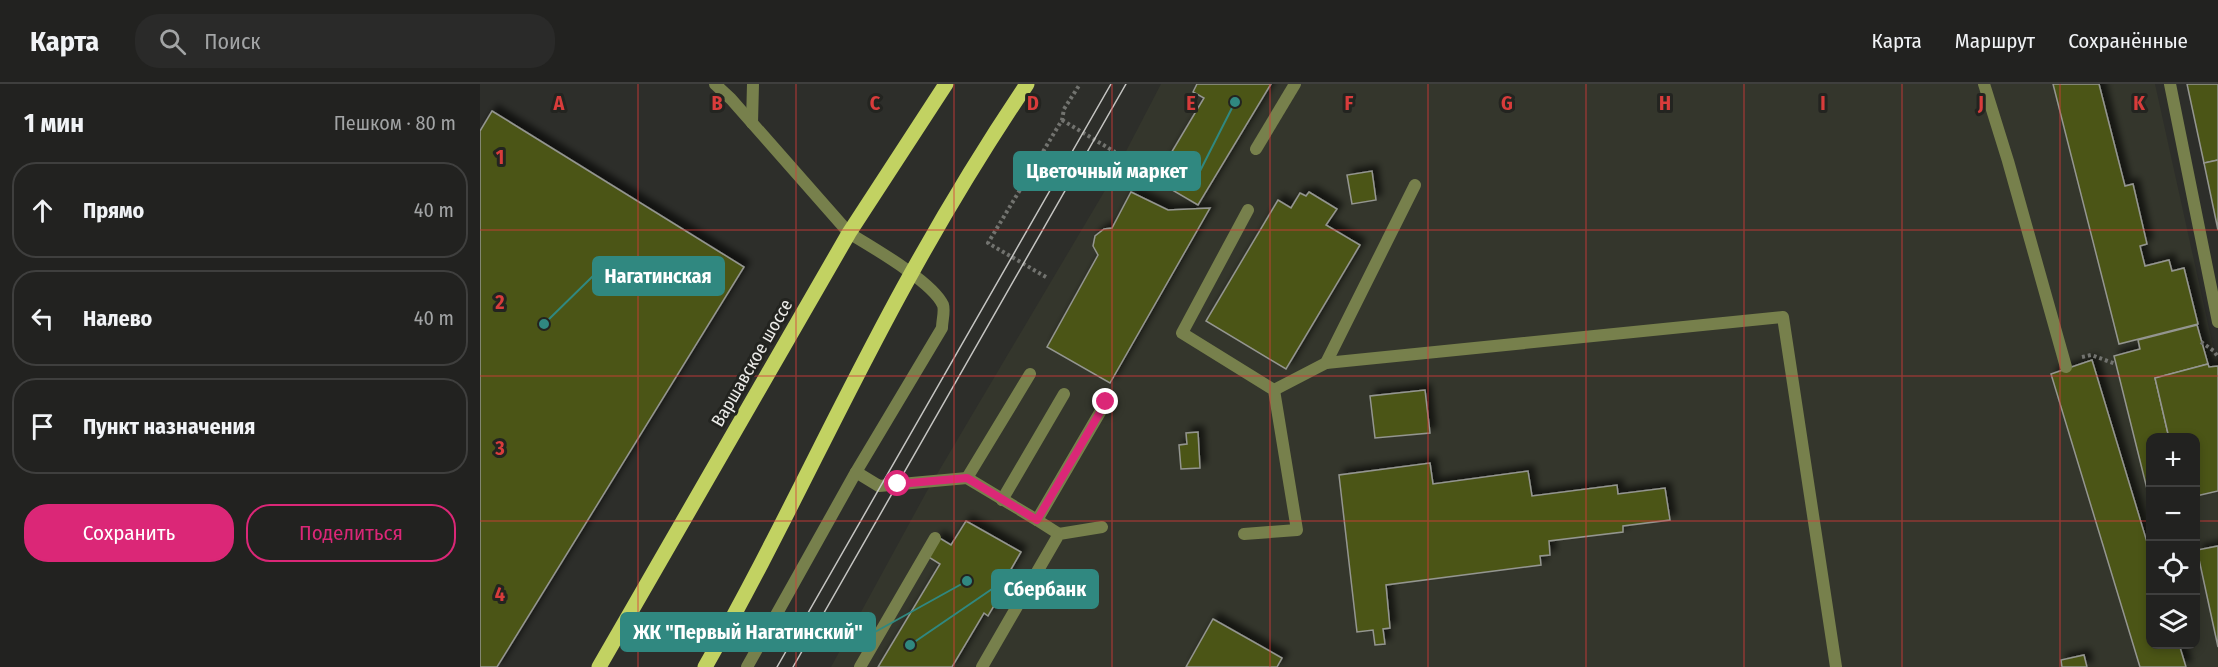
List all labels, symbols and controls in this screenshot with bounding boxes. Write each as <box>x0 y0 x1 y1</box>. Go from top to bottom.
search box <box>135 14 555 68</box>
text: Карта <box>30 25 99 58</box>
icon: search <box>156 25 189 58</box>
text: Поиск <box>204 28 261 55</box>
text: Карта <box>1872 28 1922 54</box>
text: Маршрут <box>1955 28 2035 54</box>
text: Сохранённые <box>2068 28 2188 54</box>
text: A <box>553 91 566 115</box>
text: B <box>711 91 723 115</box>
text: C <box>870 91 881 115</box>
text: D <box>1027 91 1039 115</box>
text: E <box>1186 91 1196 115</box>
text: F <box>1345 91 1354 115</box>
text: G <box>1501 91 1513 115</box>
text: H <box>1659 91 1671 115</box>
text: I <box>1820 91 1826 115</box>
text: J <box>1977 91 1984 115</box>
text: K <box>2133 91 2145 115</box>
text: 1 мин <box>24 108 84 139</box>
text: Пешком · 80 m <box>334 111 456 135</box>
text: 1 <box>496 145 504 169</box>
callout: Цветочный маркет <box>1014 152 1200 190</box>
text: Цветочный маркет <box>1026 159 1188 183</box>
icon: ahead <box>26 194 59 227</box>
text: Прямо <box>83 197 144 224</box>
text: 40 m <box>414 198 454 222</box>
callout: Нагатинская <box>593 257 724 295</box>
text: Нагатинская <box>604 264 712 288</box>
text: 2 <box>494 290 505 314</box>
street label: Варшавское шоссе <box>707 295 797 431</box>
icon: left <box>26 302 59 335</box>
text: Налево <box>83 305 152 332</box>
text: 40 m <box>414 306 454 330</box>
route end <box>1092 388 1118 414</box>
icon: arrive <box>26 410 59 443</box>
text: Пункт назначения <box>83 413 255 440</box>
map controls <box>2146 433 2200 649</box>
button: + <box>2146 433 2200 487</box>
text: 3 <box>494 436 505 460</box>
route start <box>884 470 910 496</box>
button: − <box>2146 487 2200 541</box>
button: Сохранить <box>24 504 234 562</box>
button: Поделиться <box>246 504 456 562</box>
button: locate <box>2146 541 2200 595</box>
callout: Сбербанк <box>992 570 1098 608</box>
text: Сбербанк <box>1004 577 1087 601</box>
text: 4 <box>495 582 505 606</box>
button: layers <box>2146 595 2200 649</box>
callout: ЖК "Первый Нагатинский" <box>621 613 875 651</box>
text: ЖК "Первый Нагатинский" <box>632 620 863 644</box>

